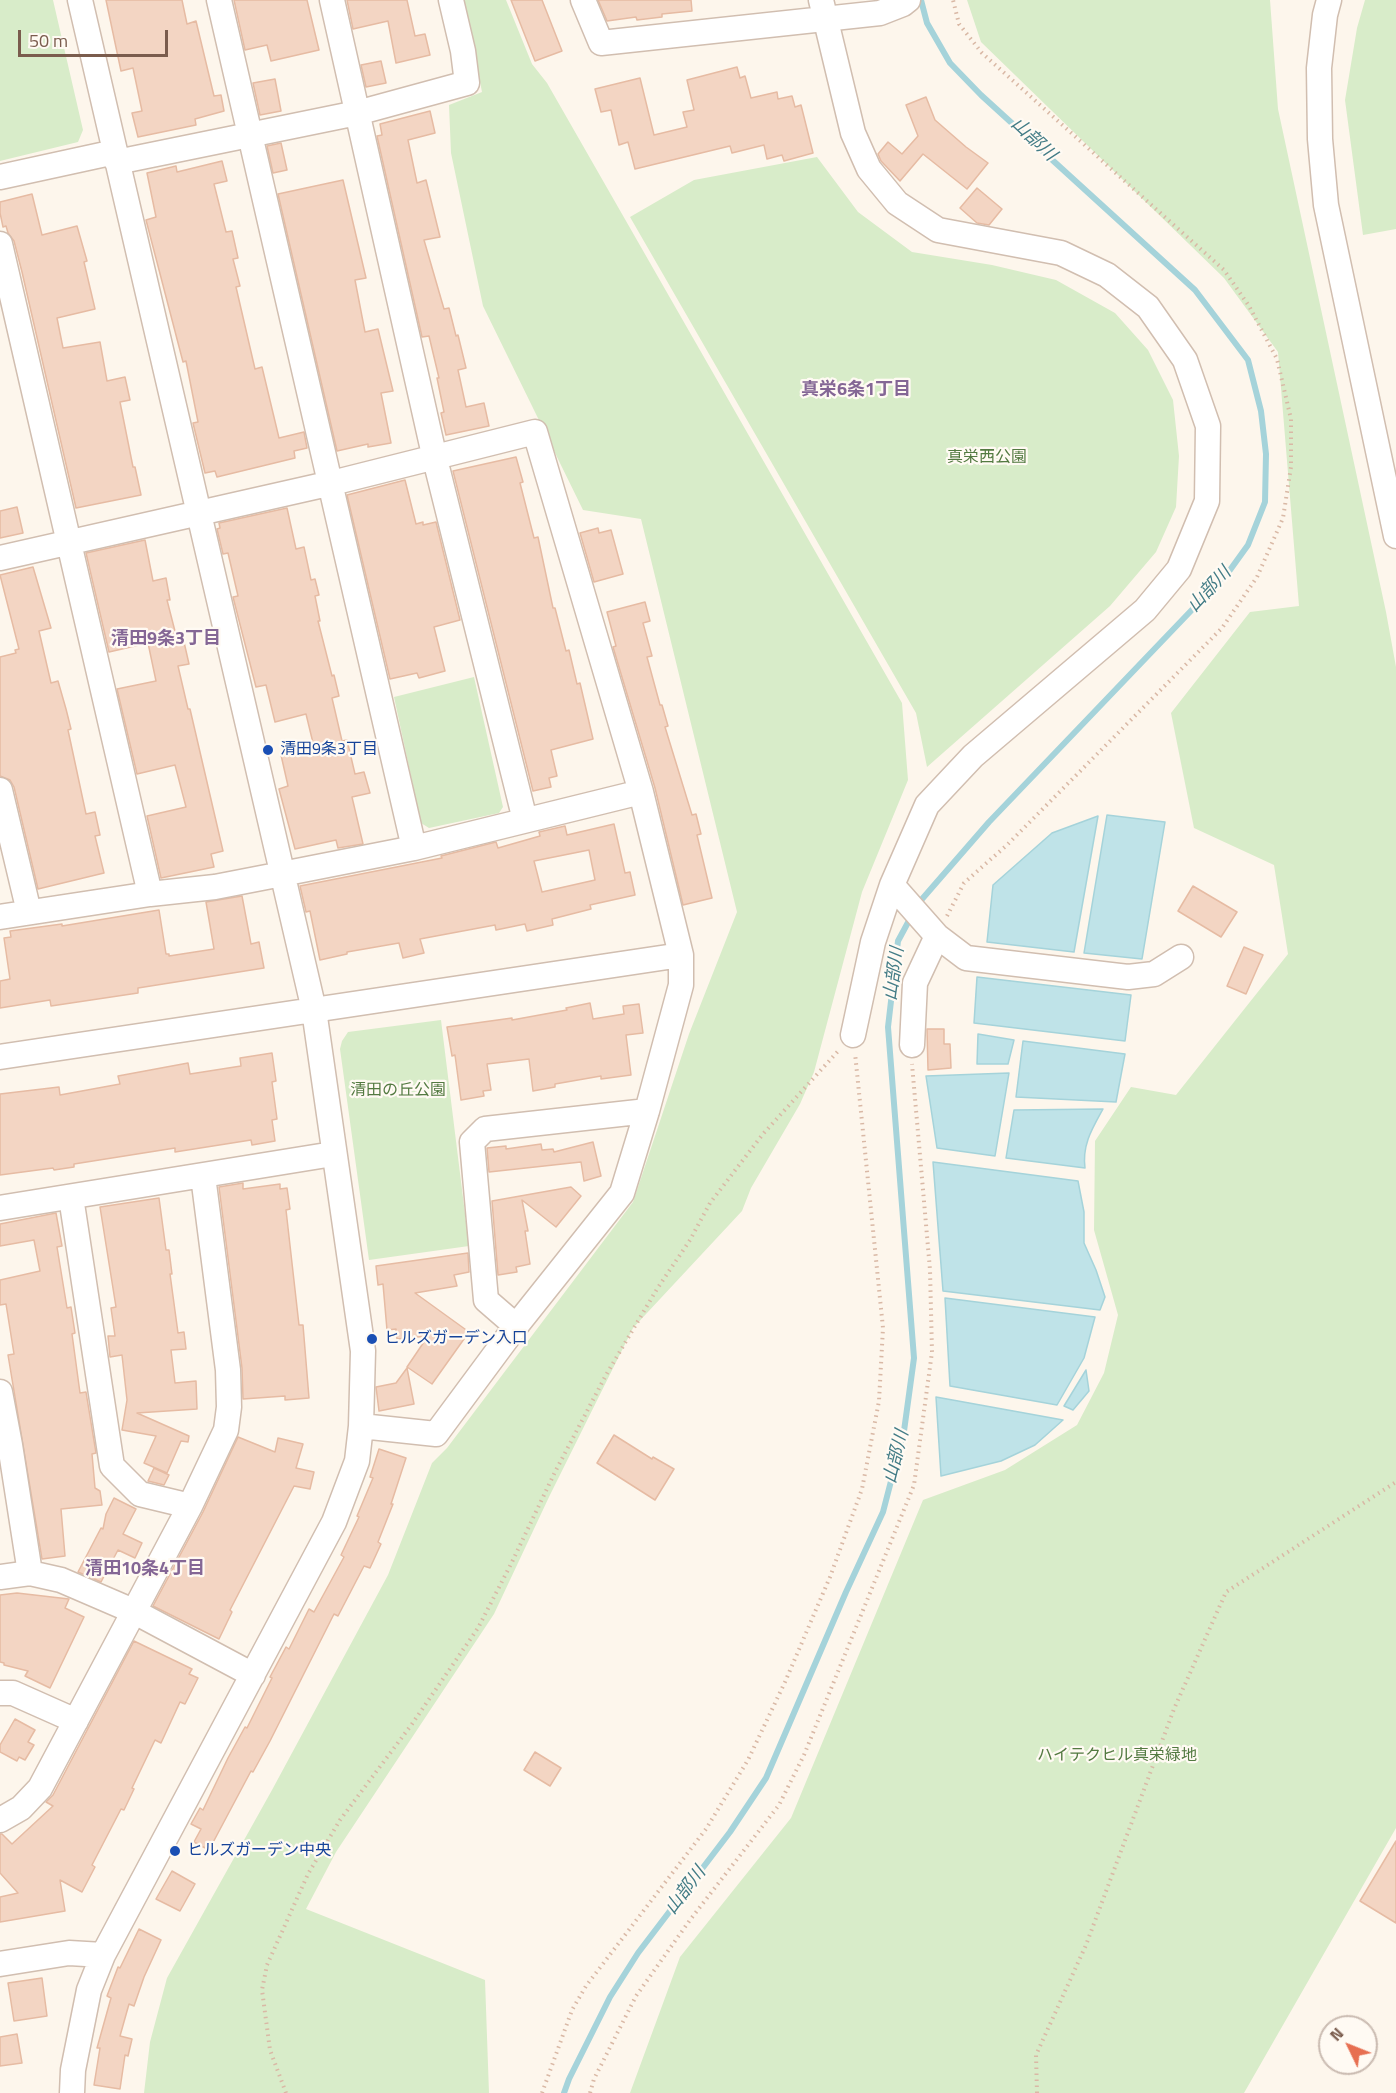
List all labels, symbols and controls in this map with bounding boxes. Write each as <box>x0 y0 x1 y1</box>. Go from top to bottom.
scale bar <box>21 18 171 56</box>
text: 50 m <box>29 27 68 54</box>
water label: 山部川 <box>1006 114 1060 166</box>
district label: 真栄6条1丁目 <box>801 380 911 402</box>
park label: 真栄西公園 <box>947 448 1027 468</box>
water label: 山部川 <box>1184 563 1236 617</box>
district label: 清田9条3丁目 <box>111 629 221 651</box>
place label: 清田9条3丁目 <box>280 740 378 760</box>
marker: 清田9条3丁目 <box>261 743 275 757</box>
water label: 山部川 <box>881 946 909 1002</box>
park label: 清田の丘公園 <box>350 1081 446 1101</box>
place label: ヒルズガーデン入口 <box>384 1329 528 1349</box>
marker: ヒルズガーデン入口 <box>365 1332 379 1346</box>
water label: 山部川 <box>880 1428 914 1486</box>
district label: 清田10条4丁目 <box>85 1559 205 1581</box>
park label: ハイテクヒル真栄緑地 <box>1037 1746 1197 1766</box>
place label: ヒルズガーデン中央 <box>187 1841 331 1861</box>
marker: ヒルズガーデン中央 <box>168 1844 182 1858</box>
water label: 山部川 <box>661 1863 711 1919</box>
north arrow <box>1318 2015 1378 2075</box>
text: N <box>1324 2022 1349 2046</box>

